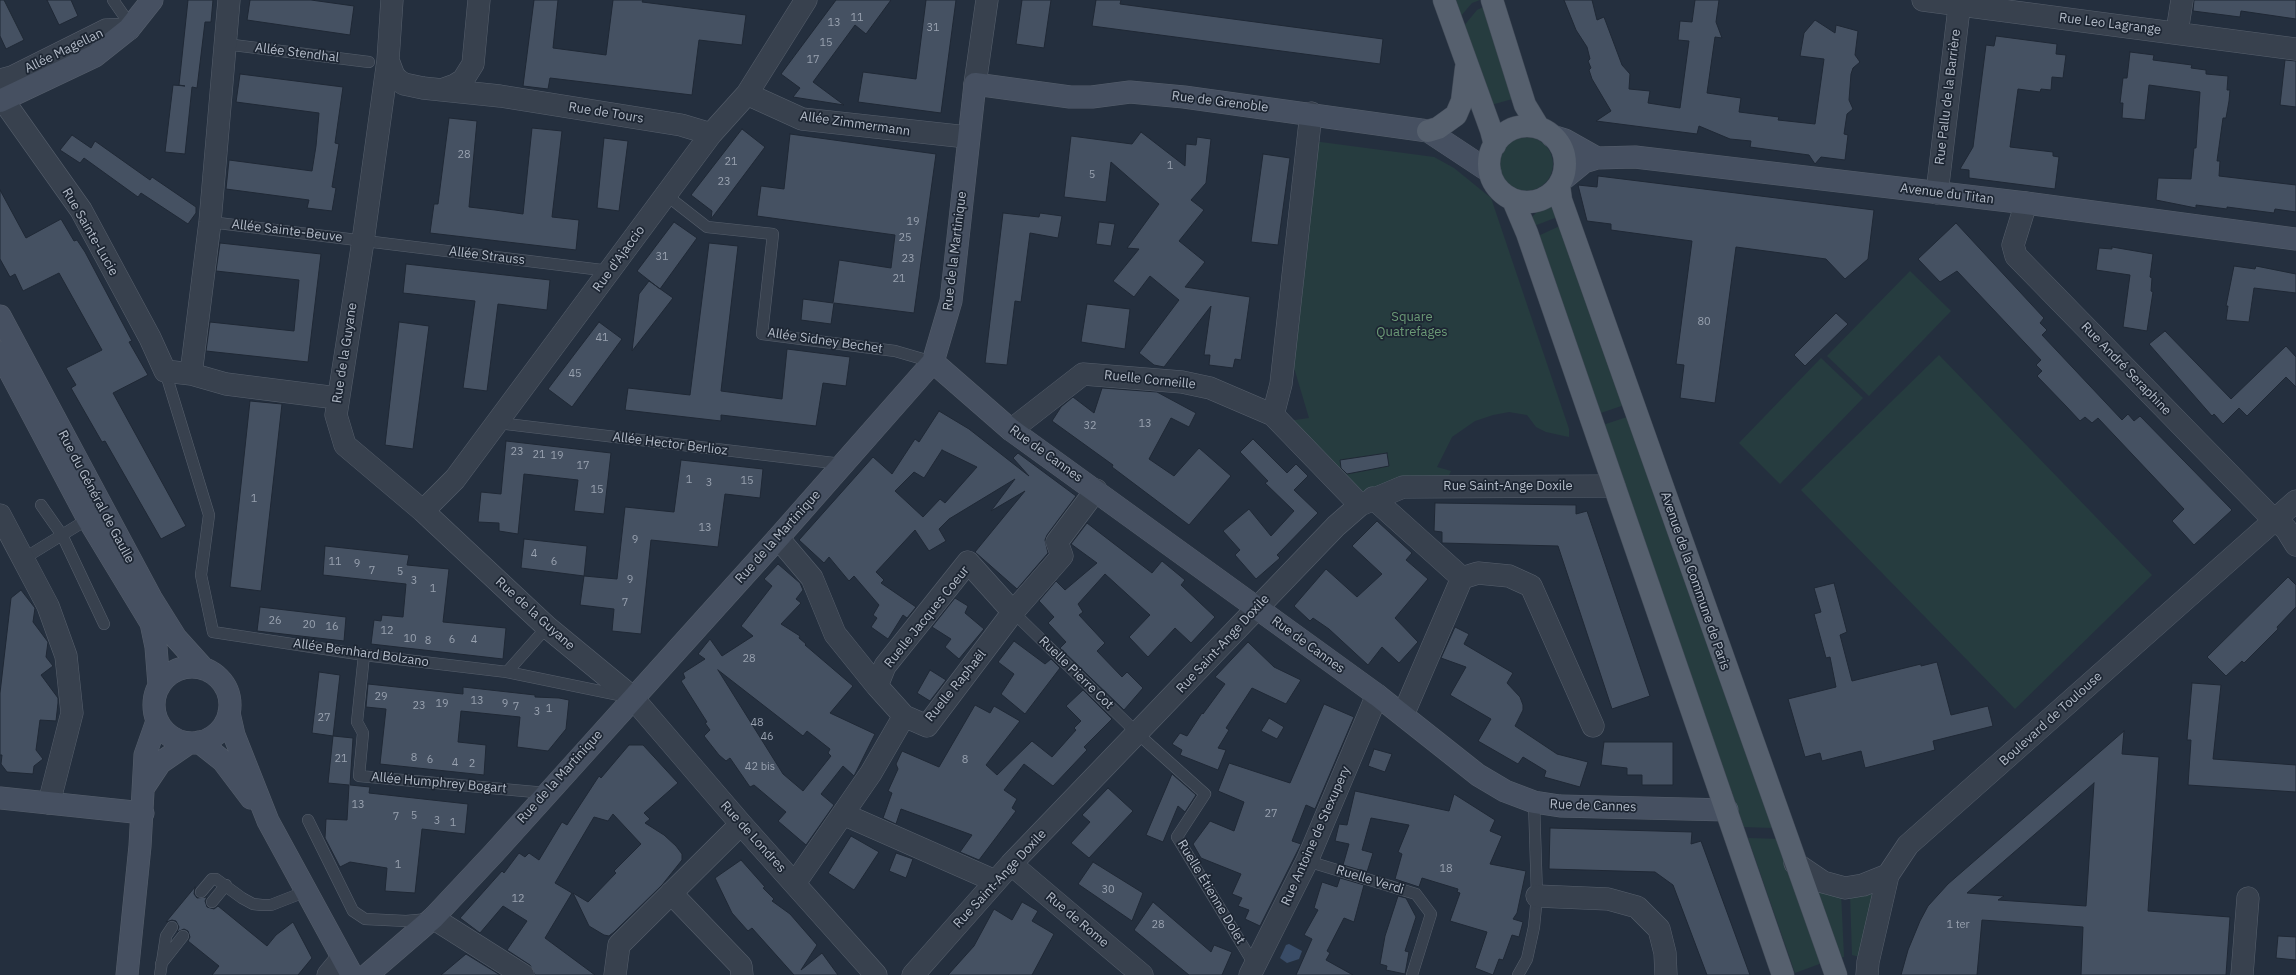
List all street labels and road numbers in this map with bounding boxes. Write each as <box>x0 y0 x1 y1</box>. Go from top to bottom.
street label: Rue Leo Lagrange <box>2058 10 2162 38</box>
street label: Allée Magellan <box>22 25 106 77</box>
street label: Rue Pallu de la Barrière <box>1932 28 1964 166</box>
street label: Allée Stendhal <box>254 40 340 66</box>
street label: Rue de Grenoble <box>1171 88 1269 116</box>
street label: Rue de Tours <box>567 99 645 127</box>
street label: Allée Zimmermann <box>799 109 911 139</box>
street label: Avenue du Titan <box>1899 181 1995 207</box>
street label: Rue Sainte-Lucie <box>59 185 121 279</box>
street label: Rue de la Martinique <box>940 190 970 312</box>
street label: Allée Sainte-Beuve <box>231 216 343 246</box>
street label: Rue d'Ajaccio <box>590 223 648 295</box>
street label: Allée Strauss <box>448 244 526 268</box>
street label: Rue de la Guyane <box>329 302 361 404</box>
street label: Rue André Seraphine <box>2078 319 2174 419</box>
street label: Allée Sidney Bechet <box>766 325 884 357</box>
street label: Ruelle Corneille <box>1103 367 1197 393</box>
street label: Rue de Cannes <box>1006 422 1086 486</box>
street label: Rue du Général de Gaulle <box>54 428 138 566</box>
street label: Allée Hector Berlioz <box>612 429 728 459</box>
street label: Rue Saint-Ange Doxile <box>1443 478 1573 494</box>
street label: Rue de la Martinique <box>732 487 824 587</box>
street label: Avenue de la Commune de Paris <box>1657 490 1733 672</box>
street label: Ruelle Jacques Coeur <box>881 563 973 671</box>
street label: Rue de la Guyane <box>492 574 578 654</box>
street label: Rue Saint-Ange Doxile <box>1173 591 1273 697</box>
street label: Rue de Cannes <box>1268 613 1348 677</box>
street label: Ruelle Pierre Cot <box>1035 633 1117 713</box>
street label: Allée Bernhard Bolzano <box>292 636 430 670</box>
street label: Ruelle Raphaël <box>922 647 990 725</box>
street label: Boulevard de Toulouse <box>1996 669 2106 769</box>
street label: Rue de la Martinique <box>514 727 606 827</box>
street label: Rue Antoine de Stexupery <box>1278 764 1354 908</box>
street label: Allée Humphrey Bogart <box>371 769 507 797</box>
street label: Rue de Cannes <box>1549 797 1637 815</box>
street label: Rue de Londres <box>717 798 789 876</box>
street label: Rue Saint-Ange Doxile <box>950 826 1050 932</box>
street label: Ruelle Étienne Dolet <box>1174 837 1248 947</box>
street label: Ruelle Verdi <box>1334 862 1406 898</box>
street label: Rue de Rome <box>1042 889 1112 951</box>

